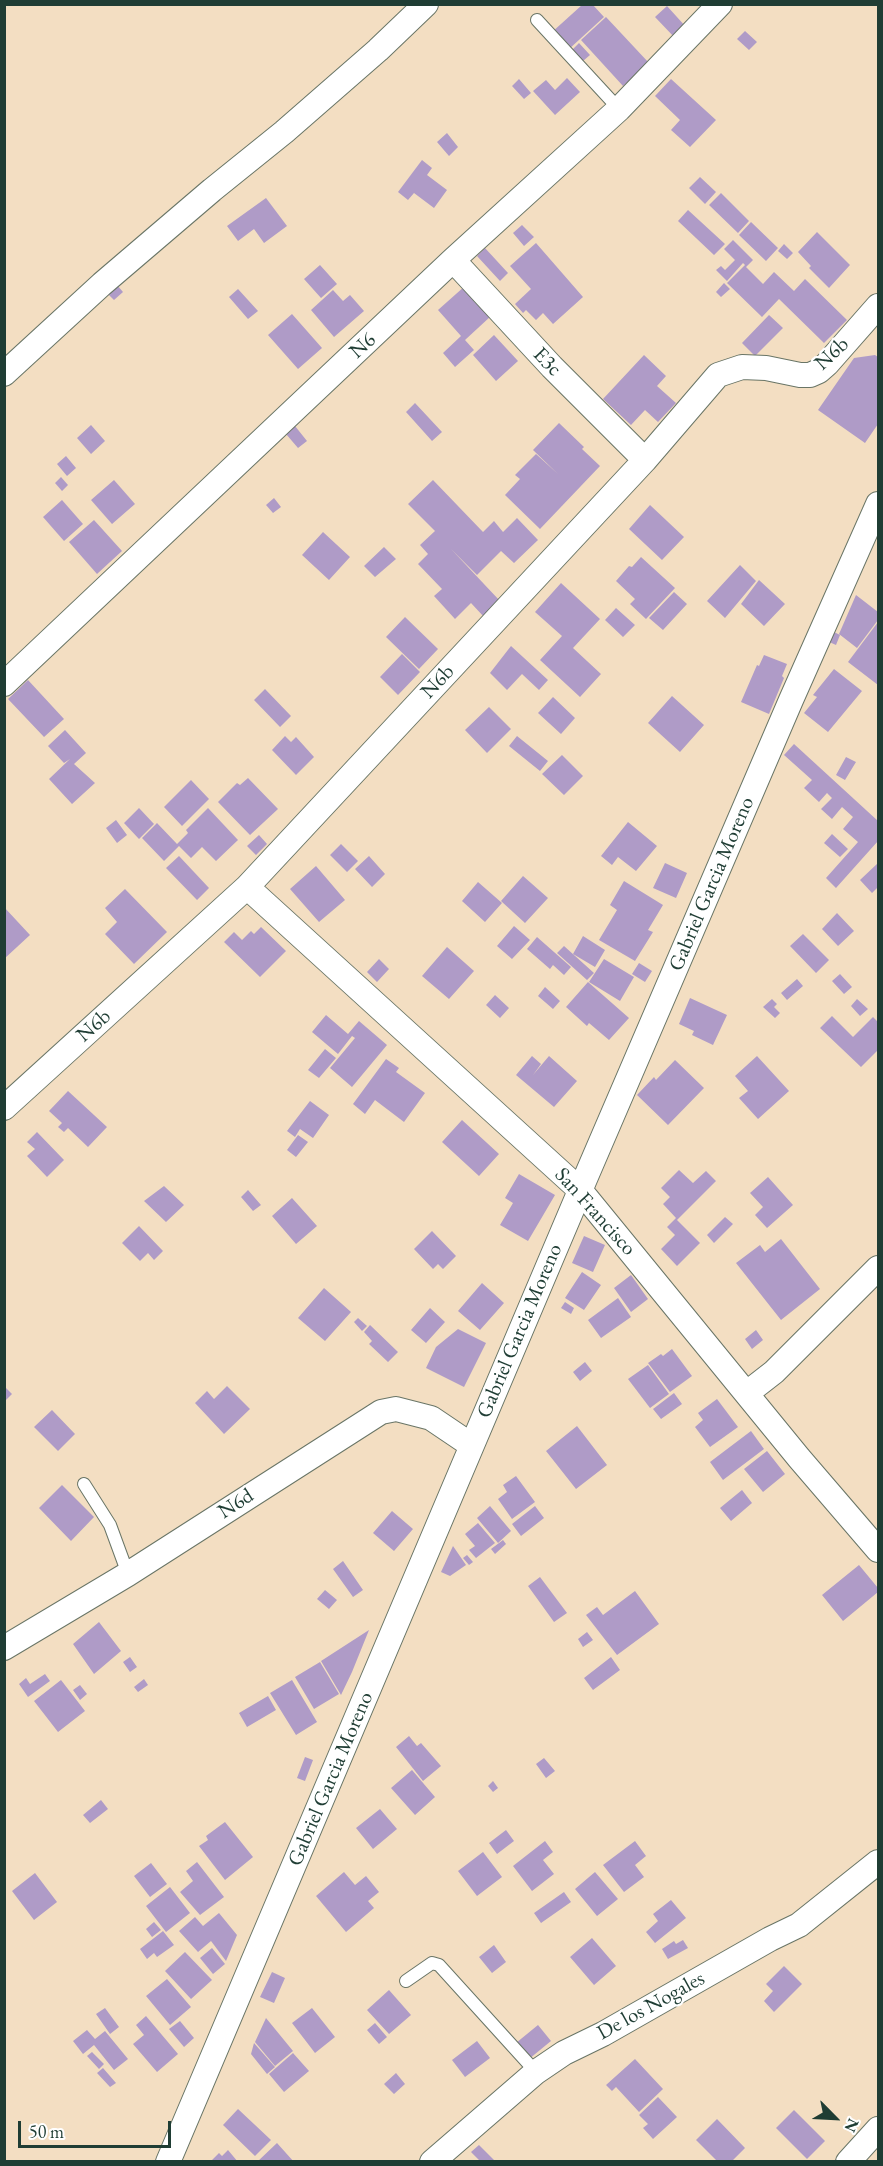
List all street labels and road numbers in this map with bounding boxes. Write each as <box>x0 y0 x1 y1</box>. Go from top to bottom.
street label: N6 <box>345 328 381 364</box>
street label: N6b <box>810 332 854 376</box>
street label: E3c <box>527 342 567 382</box>
street label: N6b <box>416 660 460 704</box>
street label: Gabriel Garcia Moreno <box>664 793 760 975</box>
street label: N6b <box>72 1004 116 1048</box>
street label: San Francisco <box>549 1163 641 1261</box>
street label: Gabriel Garcia Moreno <box>472 1240 568 1422</box>
street label: N6d <box>213 1483 259 1525</box>
street label: Gabriel Garcia Moreno <box>283 1688 379 1870</box>
street label: De los Nogales <box>593 1966 709 2046</box>

